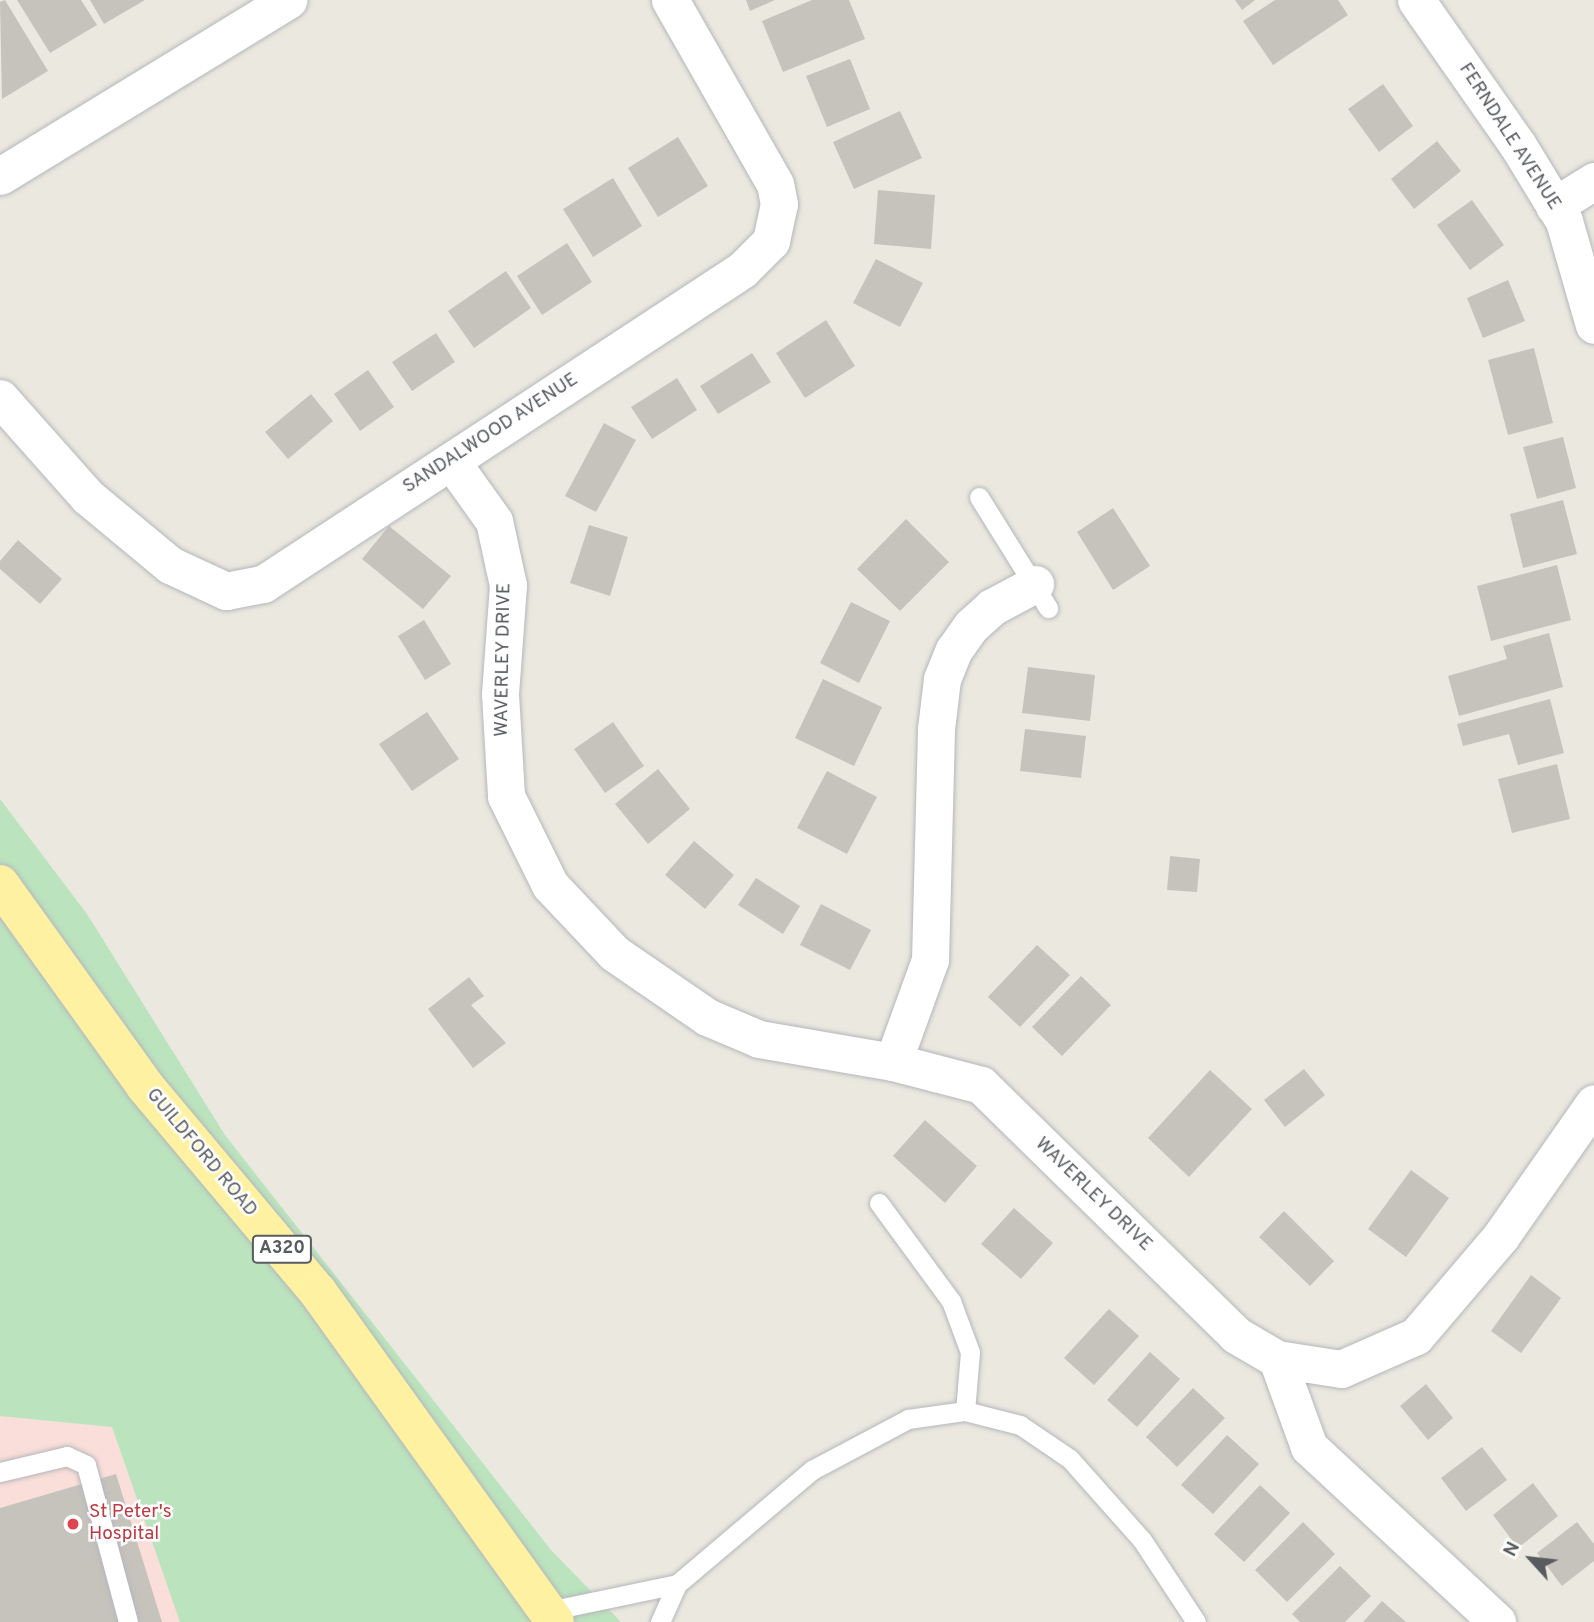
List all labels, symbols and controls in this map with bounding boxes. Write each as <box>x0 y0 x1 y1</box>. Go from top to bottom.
street label: FERNDALE AVENUE <box>1453 59 1565 215</box>
street label: SANDALWOOD AVENUE <box>399 369 583 499</box>
street label: WAVERLEY DRIVE <box>491 582 517 738</box>
street label: GUILDFORD ROAD <box>141 1084 261 1222</box>
street label: WAVERLEY DRIVE <box>1029 1133 1157 1257</box>
road number: A320 <box>250 1234 314 1264</box>
place label: St Peter's Hospital <box>89 1502 172 1546</box>
marker: St Peter's Hospital <box>63 1514 83 1534</box>
north arrow <box>1496 1524 1566 1594</box>
text: N <box>1498 1538 1526 1561</box>

